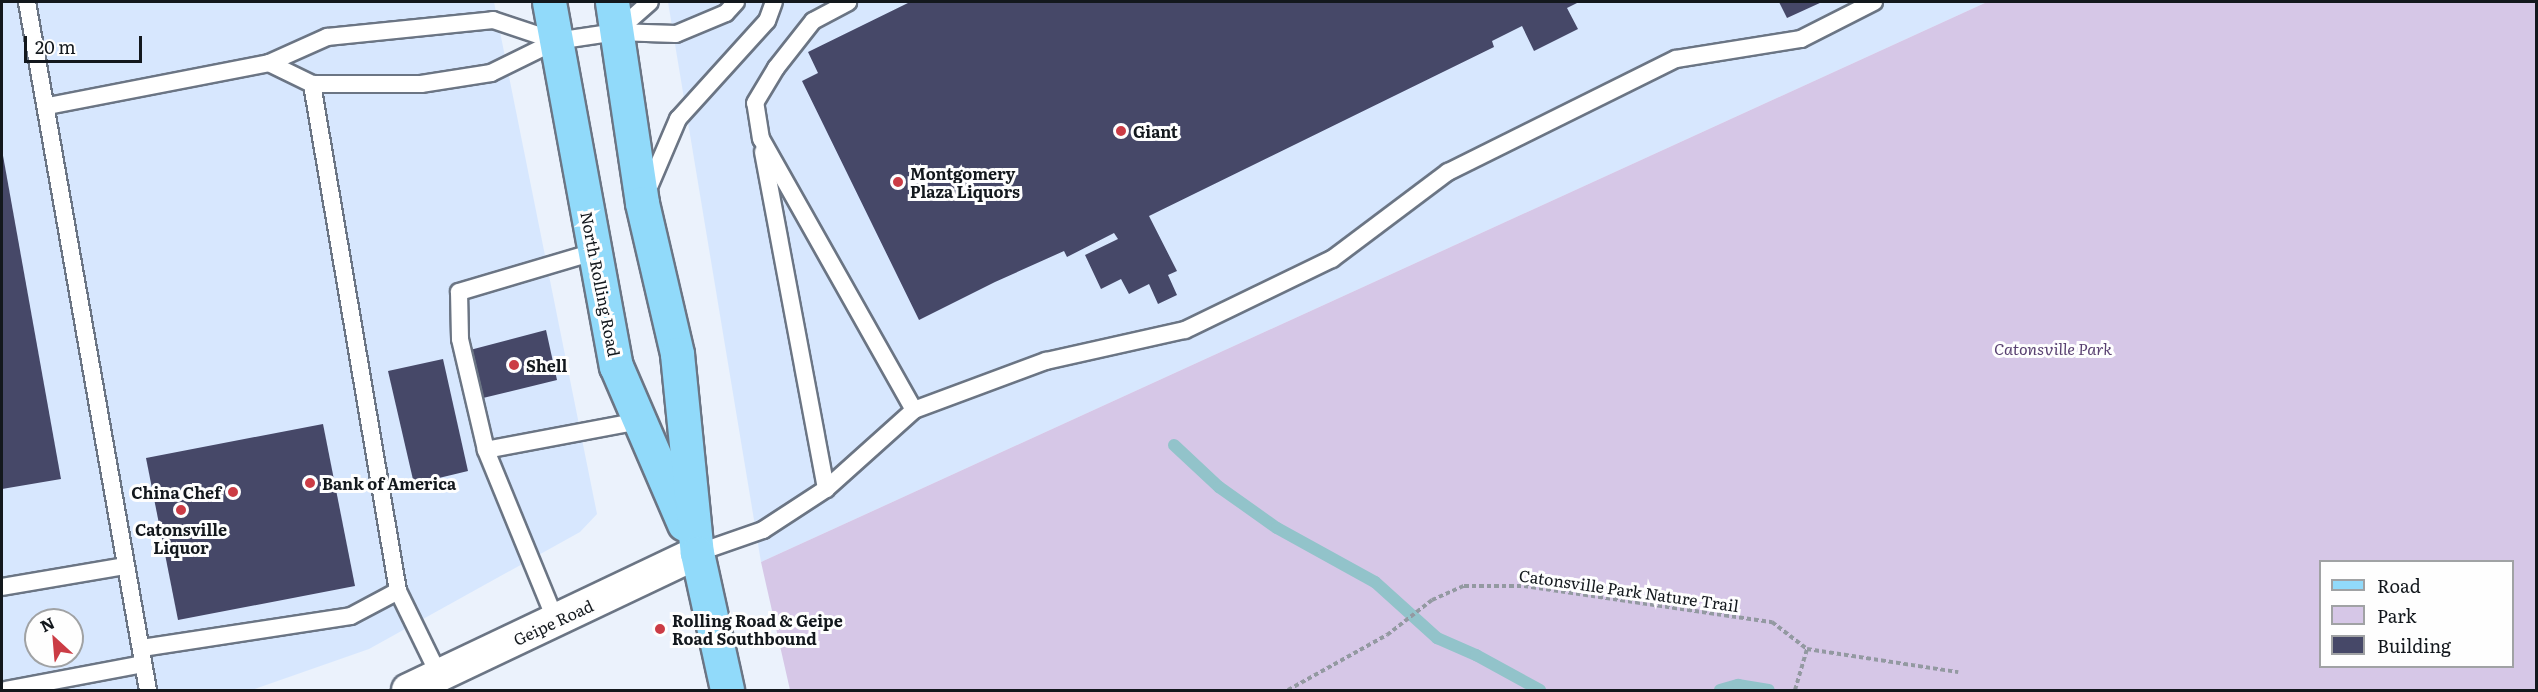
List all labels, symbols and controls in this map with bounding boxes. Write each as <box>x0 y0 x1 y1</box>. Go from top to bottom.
scale bar <box>27 24 146 62</box>
text: 20 m <box>35 33 76 60</box>
place label: Giant <box>1133 121 1178 141</box>
marker: Giant <box>1114 124 1128 138</box>
place label: Montgomery Plaza Liquors <box>910 163 1020 201</box>
marker: Montgomery Plaza Liquors <box>891 175 905 189</box>
street label: North Rolling Road <box>578 210 624 358</box>
park label: Catonsville Park <box>1994 338 2112 358</box>
place label: Shell <box>526 355 567 375</box>
marker: Shell <box>507 358 521 372</box>
place label: Bank of America <box>322 473 456 493</box>
marker: Bank of America <box>303 476 317 490</box>
place label: China Chef <box>131 482 221 502</box>
marker: China Chef <box>226 485 240 499</box>
marker: Catonsville Liquor <box>174 503 188 517</box>
place label: Catonsville Liquor <box>135 519 227 557</box>
legend <box>2319 560 2514 668</box>
street label: Catonsville Park Nature Trail <box>1518 565 1740 615</box>
text: Road <box>2377 572 2421 599</box>
street label: Geipe Road <box>510 595 596 649</box>
text: Park <box>2377 602 2416 629</box>
north arrow <box>24 608 84 668</box>
text: N <box>36 610 58 637</box>
place label: Rolling Road & Geipe Road Southbound <box>672 610 843 648</box>
marker: Rolling Road & Geipe Road Southbound <box>653 622 667 636</box>
text: Building <box>2377 632 2451 659</box>

